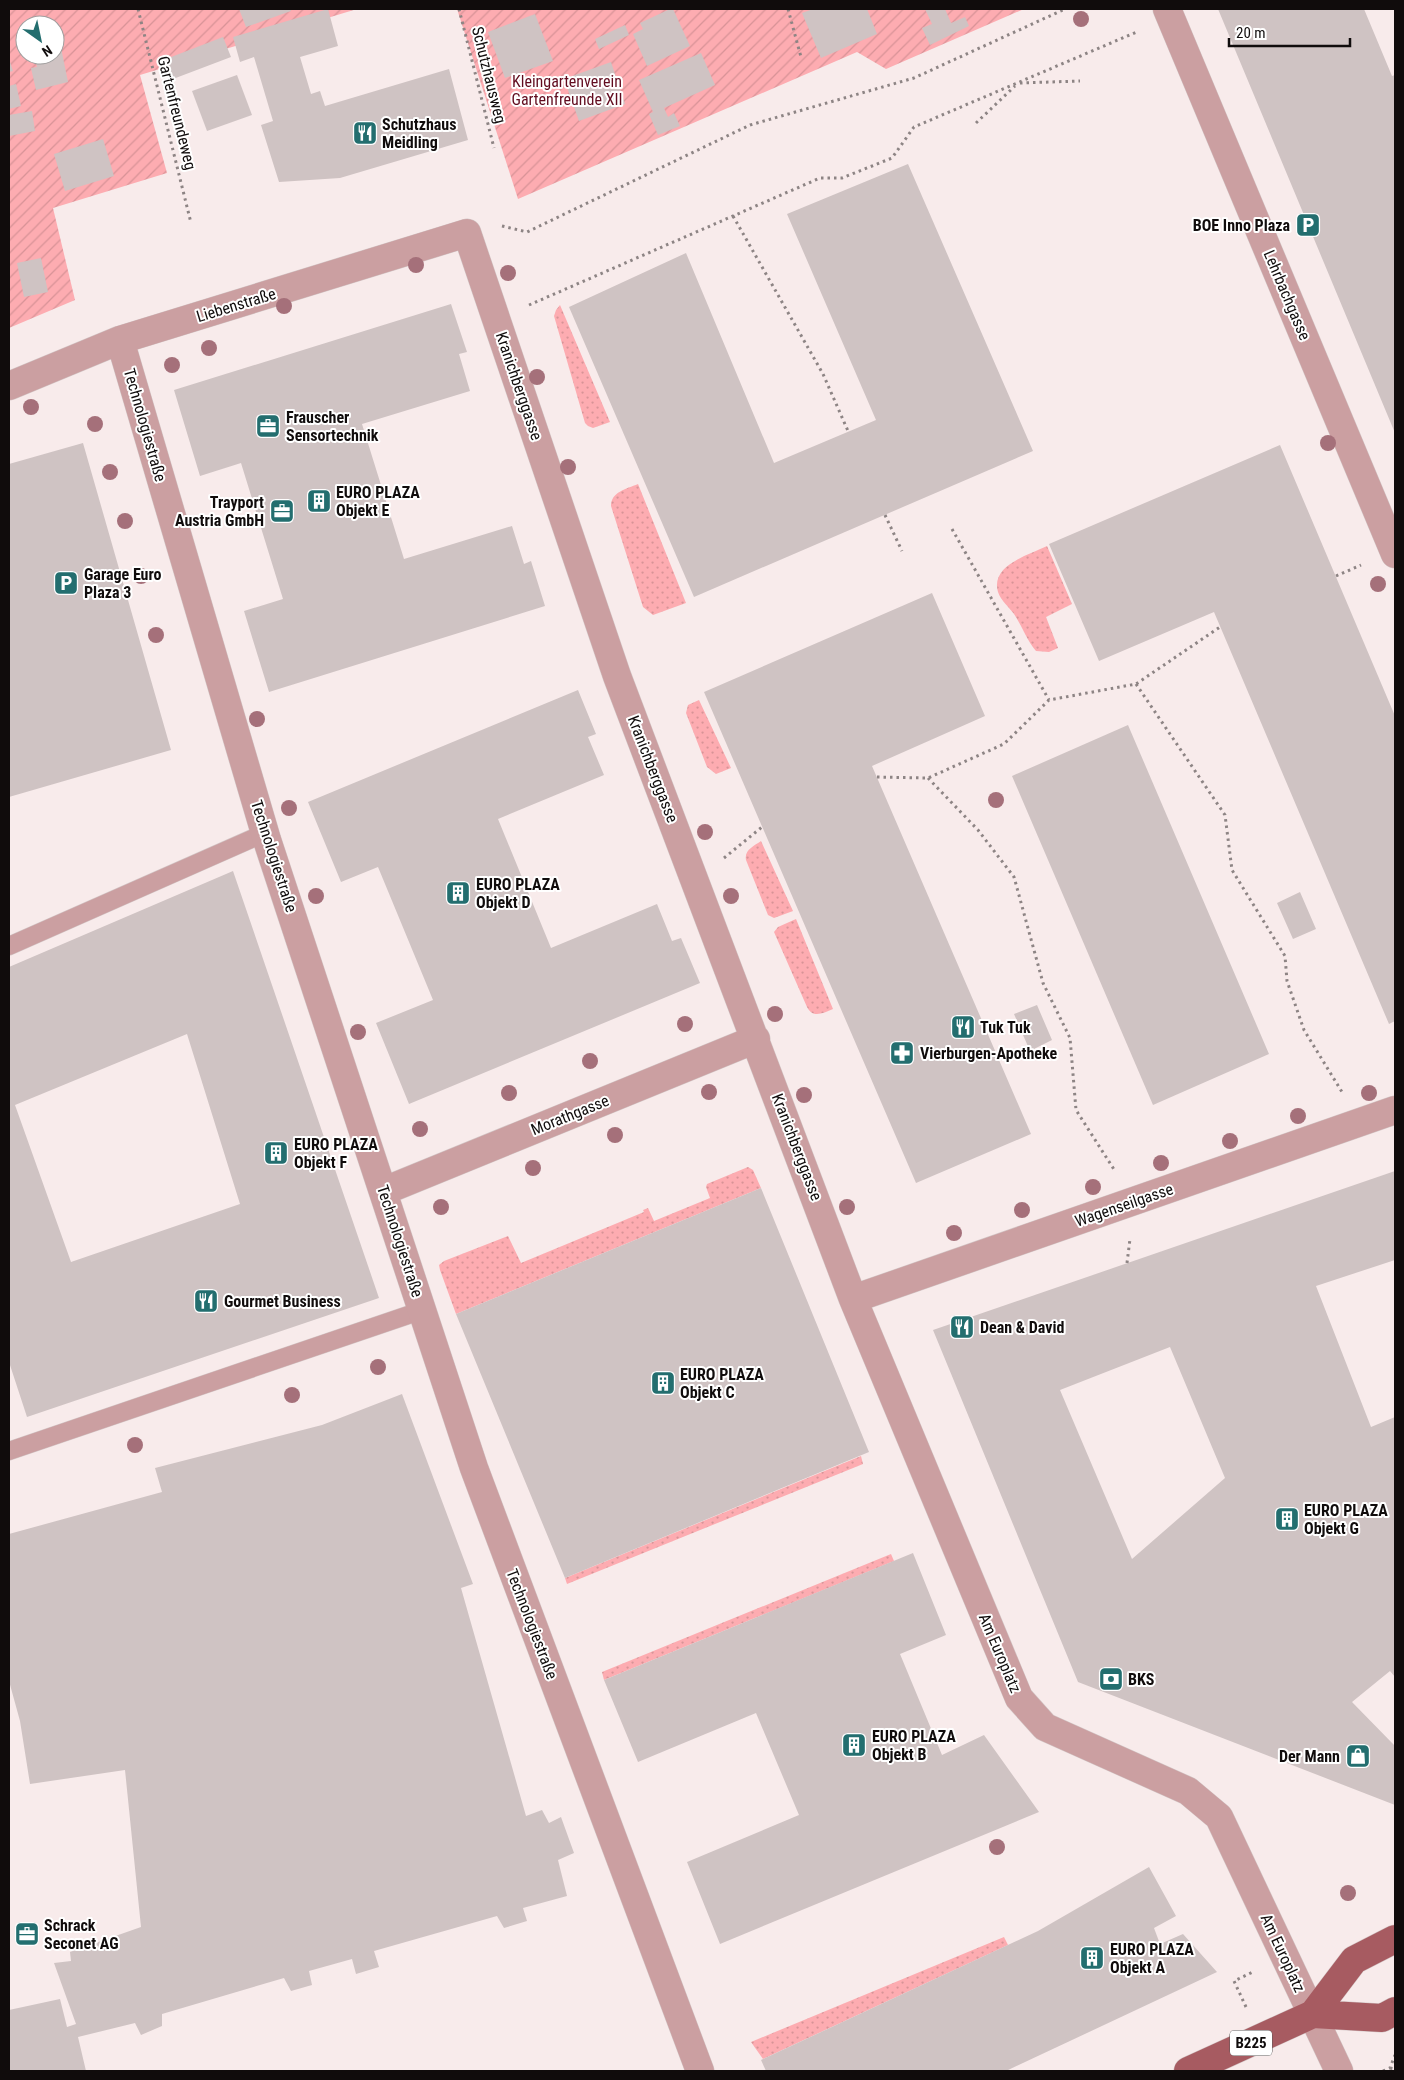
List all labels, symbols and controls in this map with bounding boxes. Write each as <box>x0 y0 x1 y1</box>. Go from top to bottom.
north arrow <box>15 15 65 65</box>
scale bar <box>1229 15 1350 47</box>
text: 20 m <box>1236 24 1266 42</box>
street label: Schutzhausweg <box>468 25 510 125</box>
text: N <box>39 42 55 60</box>
street label: Gartenfreundeweg <box>154 54 200 172</box>
park label: Kleingartenverein Gartenfreunde XII <box>511 72 623 109</box>
place label: Schutzhaus Meidling <box>382 115 456 152</box>
restaurant icon: Schutzhaus Meidling <box>352 120 378 146</box>
parking icon: BOE Inno Plaza <box>1295 212 1321 238</box>
place label: BOE Inno Plaza <box>1193 216 1290 235</box>
street label: Lehrbachgasse <box>1259 247 1315 343</box>
street label: Liebenstraße <box>194 284 278 326</box>
street label: Kranichberggasse <box>492 329 546 443</box>
street label: Technologiestraße <box>120 366 170 484</box>
place label: Frauscher Sensortechnik <box>286 408 379 445</box>
office icon: Frauscher Sensortechnik <box>255 413 281 439</box>
place label: EURO PLAZA Objekt E <box>336 483 420 520</box>
building icon: EURO PLAZA Objekt E <box>306 488 332 514</box>
place label: Trayport Austria GmbH <box>175 493 264 530</box>
office icon: Trayport Austria GmbH <box>269 498 295 524</box>
place label: Garage Euro Plaza 3 <box>84 565 162 602</box>
parking icon: Garage Euro Plaza 3 <box>53 570 79 596</box>
street label: Kranichberggasse <box>624 713 682 825</box>
street label: Technologiestraße <box>247 798 301 914</box>
place label: EURO PLAZA Objekt D <box>476 875 560 912</box>
building icon: EURO PLAZA Objekt D <box>445 880 471 906</box>
restaurant icon: Tuk Tuk <box>950 1014 976 1040</box>
place label: Tuk Tuk <box>980 1018 1031 1037</box>
pharmacy icon: Vierburgen-Apotheke <box>889 1040 915 1066</box>
place label: Vierburgen-Apotheke <box>920 1044 1058 1063</box>
street label: Morathgasse <box>528 1091 612 1139</box>
street label: Kranichberggasse <box>768 1091 826 1203</box>
place label: EURO PLAZA Objekt F <box>294 1135 378 1172</box>
building icon: EURO PLAZA Objekt F <box>263 1140 289 1166</box>
street label: Wagenseilgasse <box>1072 1179 1176 1231</box>
street label: Technologiestraße <box>373 1183 427 1299</box>
restaurant icon: Gourmet Business <box>193 1288 219 1314</box>
place label: Gourmet Business <box>224 1292 341 1311</box>
restaurant icon: Dean & David <box>949 1314 975 1340</box>
place label: Dean & David <box>980 1318 1064 1337</box>
place label: EURO PLAZA Objekt C <box>680 1365 764 1402</box>
building icon: EURO PLAZA Objekt C <box>650 1370 676 1396</box>
place label: EURO PLAZA Objekt G <box>1304 1501 1388 1538</box>
building icon: EURO PLAZA Objekt G <box>1274 1506 1300 1532</box>
street label: Technologiestraße <box>502 1566 562 1682</box>
street label: Am Europlatz <box>975 1611 1025 1695</box>
bank icon: BKS <box>1098 1666 1124 1692</box>
place label: BKS <box>1128 1670 1155 1689</box>
place label: EURO PLAZA Objekt B <box>872 1727 956 1764</box>
building icon: EURO PLAZA Objekt B <box>841 1732 867 1758</box>
shop icon: Der Mann <box>1345 1743 1371 1769</box>
place label: Der Mann <box>1279 1747 1340 1766</box>
street label: Am Europlatz <box>1257 1911 1309 1995</box>
place label: Schrack Seconet AG <box>44 1916 119 1953</box>
office icon: Schrack Seconet AG <box>14 1921 40 1947</box>
place label: EURO PLAZA Objekt A <box>1110 1940 1194 1977</box>
building icon: EURO PLAZA Objekt A <box>1079 1945 1105 1971</box>
road number: B225 <box>1230 2030 1272 2056</box>

